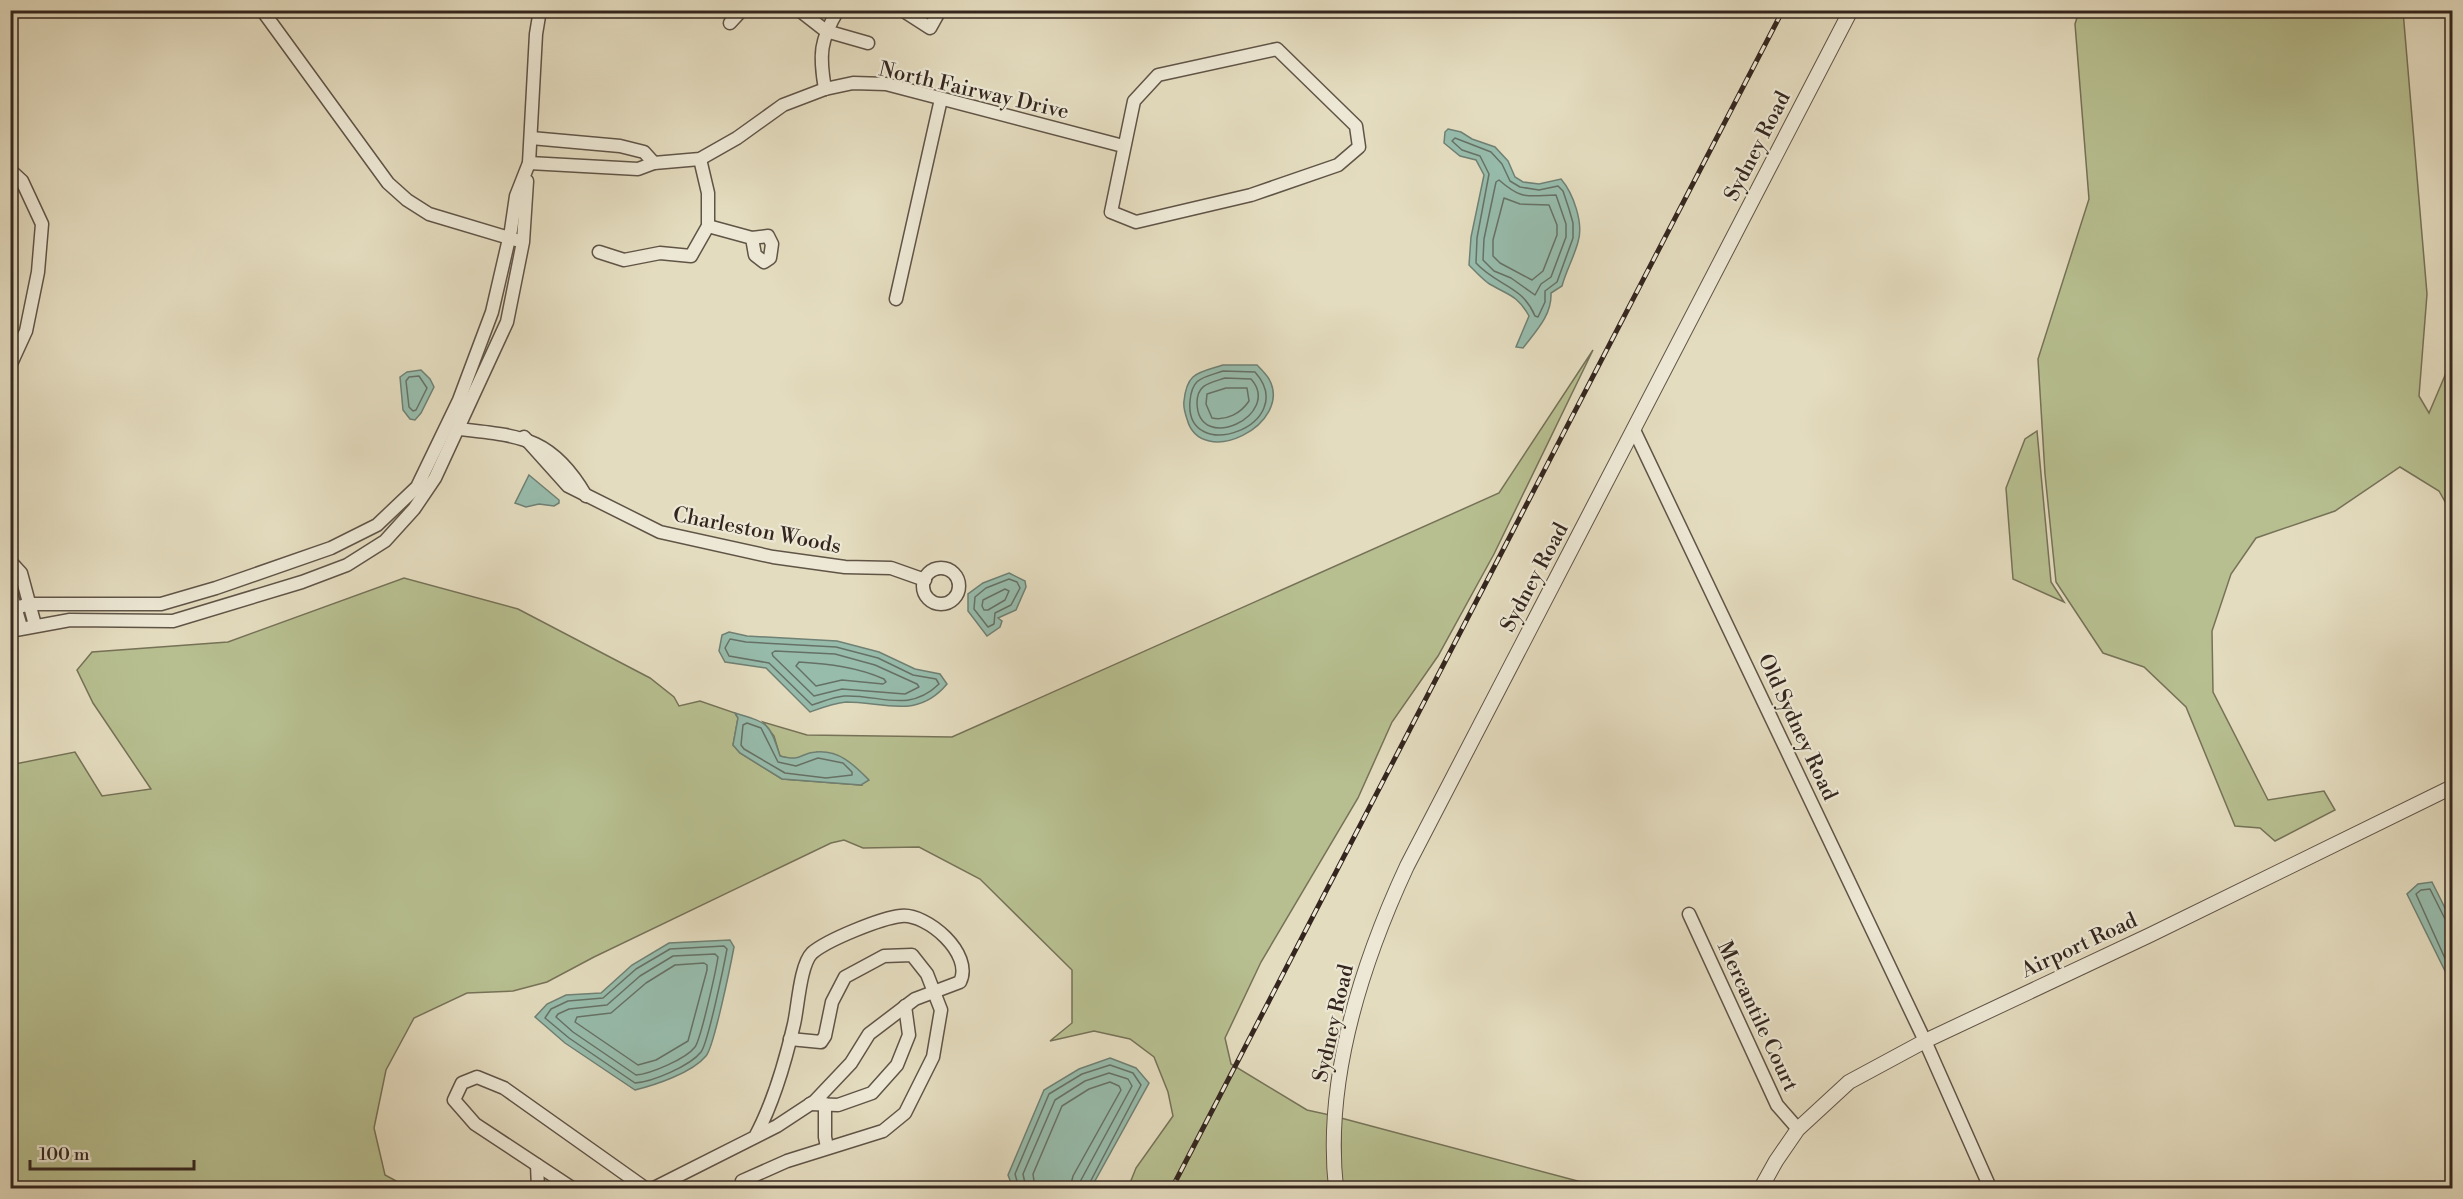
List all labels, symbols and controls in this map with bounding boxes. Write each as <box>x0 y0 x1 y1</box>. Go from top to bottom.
street label: North Fairway Drive <box>876 56 1071 126</box>
street label: Sydney Road <box>1719 87 1797 206</box>
street label: Charleston Woods <box>671 502 843 560</box>
street label: Sydney Road <box>1495 518 1575 636</box>
street label: Old Sydney Road <box>1752 650 1842 805</box>
street label: Airport Road <box>2016 908 2142 985</box>
street label: Mercantile Court <box>1711 937 1803 1096</box>
street label: Sydney Road <box>1308 962 1360 1085</box>
scale bar <box>30 1133 194 1171</box>
text: 100 m <box>39 1143 90 1166</box>

